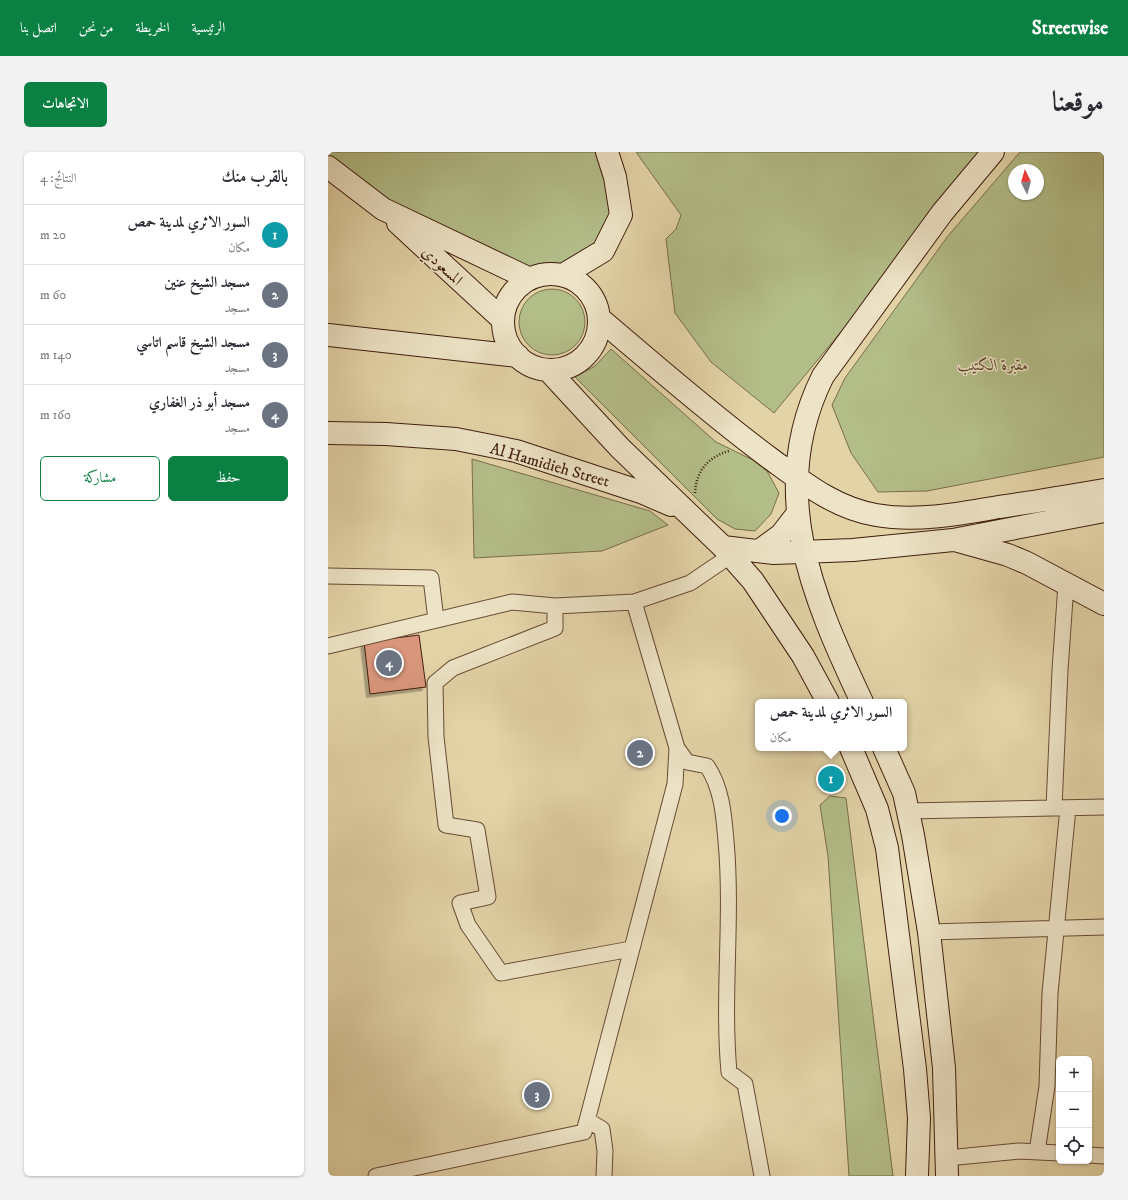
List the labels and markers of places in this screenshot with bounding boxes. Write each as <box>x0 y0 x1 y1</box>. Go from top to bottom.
pin: 4 <box>376 648 402 678</box>
pin: 2 <box>627 738 653 768</box>
pin: 1 <box>818 764 844 794</box>
pin: 3 <box>524 1080 550 1110</box>

